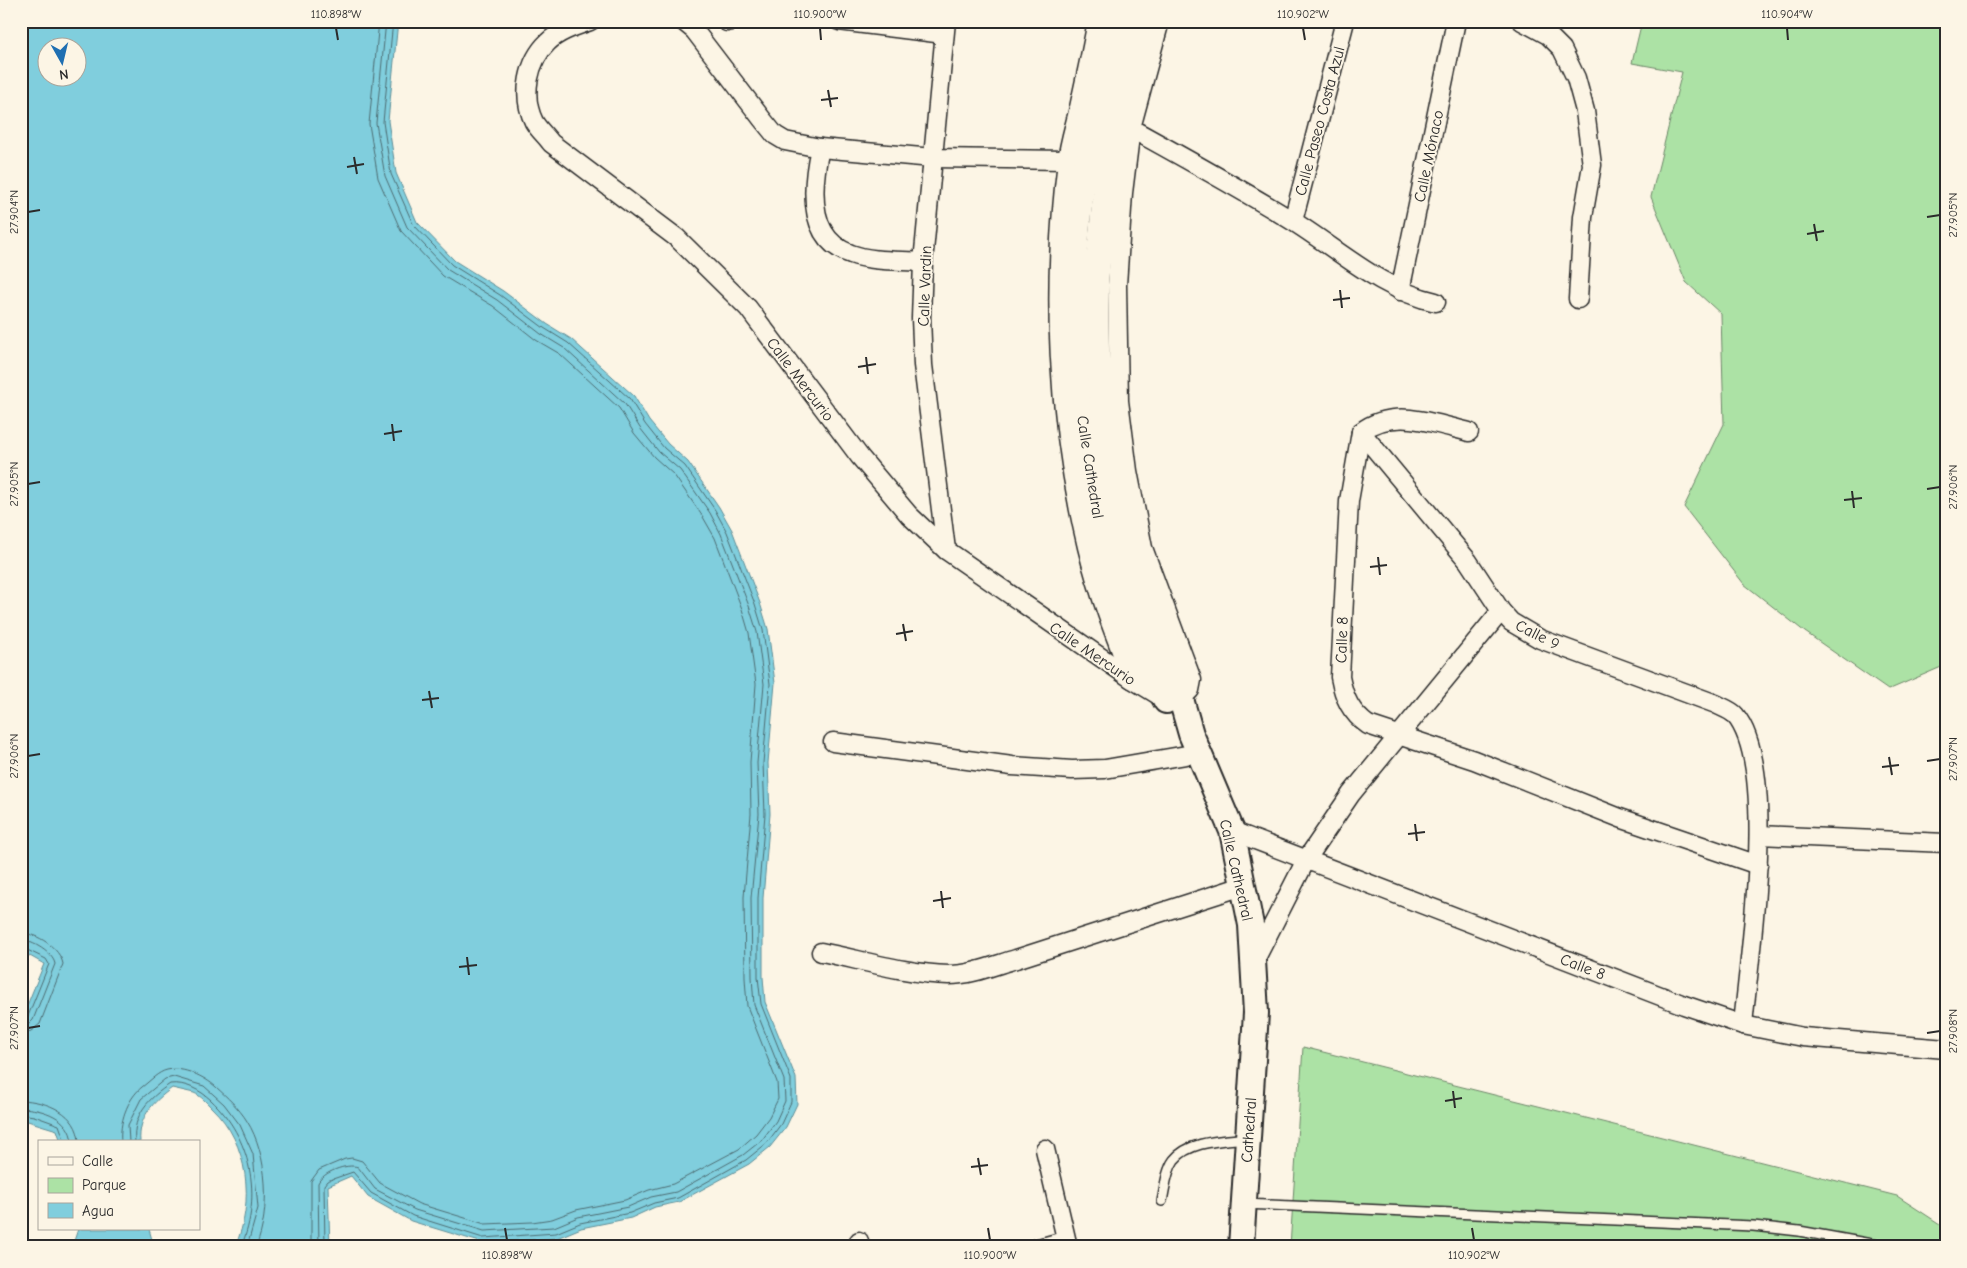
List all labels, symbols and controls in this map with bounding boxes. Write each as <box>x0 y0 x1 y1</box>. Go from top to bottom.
text: 110.898°W <box>311 7 362 21</box>
text: 110.900°W <box>793 7 847 21</box>
text: 110.902°W <box>1277 7 1330 21</box>
text: 110.904°W <box>1761 7 1813 21</box>
north arrow <box>38 38 88 88</box>
street label: Calle Paseo Costa Azul <box>1291 45 1349 198</box>
text: N <box>58 65 69 83</box>
street label: Calle Mónaco <box>1410 109 1448 204</box>
text: 27.904°N <box>7 190 21 234</box>
text: 27.905°N <box>1946 193 1960 237</box>
street label: Calle Vardin <box>915 245 935 327</box>
street label: Calle Mercurio <box>763 334 838 425</box>
street label: Calle Cathedral <box>1073 414 1107 520</box>
text: 27.905°N <box>7 462 21 506</box>
text: 27.906°N <box>1946 465 1960 509</box>
street label: Calle 8 <box>1332 616 1352 664</box>
street label: Calle 9 <box>1513 616 1563 654</box>
street label: Calle Mercurio <box>1046 618 1139 689</box>
text: 27.906°N <box>7 734 21 778</box>
text: 27.907°N <box>1946 737 1960 781</box>
street label: Calle Cathedral <box>1216 818 1256 923</box>
street label: Calle 8 <box>1558 950 1608 984</box>
text: 27.907°N <box>7 1006 21 1050</box>
text: 27.908°N <box>1946 1009 1960 1053</box>
street label: Cathedral <box>1238 1097 1260 1163</box>
legend <box>38 1140 200 1230</box>
text: Calle <box>82 1152 114 1170</box>
text: Parque <box>82 1176 127 1194</box>
text: Agua <box>82 1202 114 1220</box>
text: 110.898°W <box>482 1248 533 1262</box>
text: 110.900°W <box>963 1248 1017 1262</box>
text: 110.902°W <box>1448 1248 1501 1262</box>

